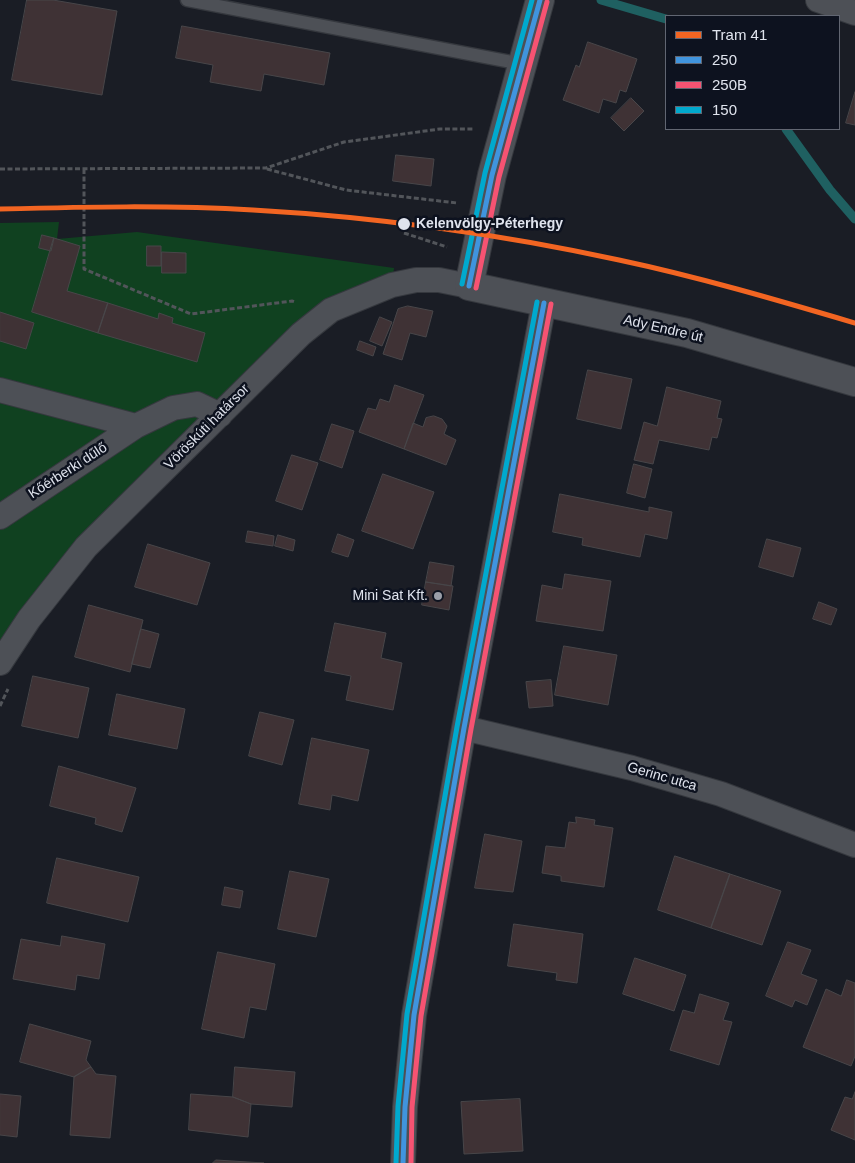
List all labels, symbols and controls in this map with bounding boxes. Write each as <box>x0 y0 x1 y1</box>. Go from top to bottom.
legend <box>665 15 840 130</box>
text: Tram 41 <box>712 26 767 43</box>
text: 250 <box>712 51 737 68</box>
text: 250B <box>712 76 747 93</box>
text: 150 <box>712 101 737 118</box>
marker: Kelenvölgy-Péterhegy <box>396 216 412 232</box>
place label: Kelenvölgy-Péterhegy <box>416 216 563 232</box>
street label: Ady Endre út <box>622 312 704 346</box>
street label: Vöröskúti határsor <box>161 381 253 473</box>
street label: Kőérberki dűlő <box>26 439 110 503</box>
place label: Mini Sat Kft. <box>353 588 428 604</box>
marker: Mini Sat Kft. <box>432 590 444 602</box>
street label: Gerinc utca <box>625 759 699 795</box>

